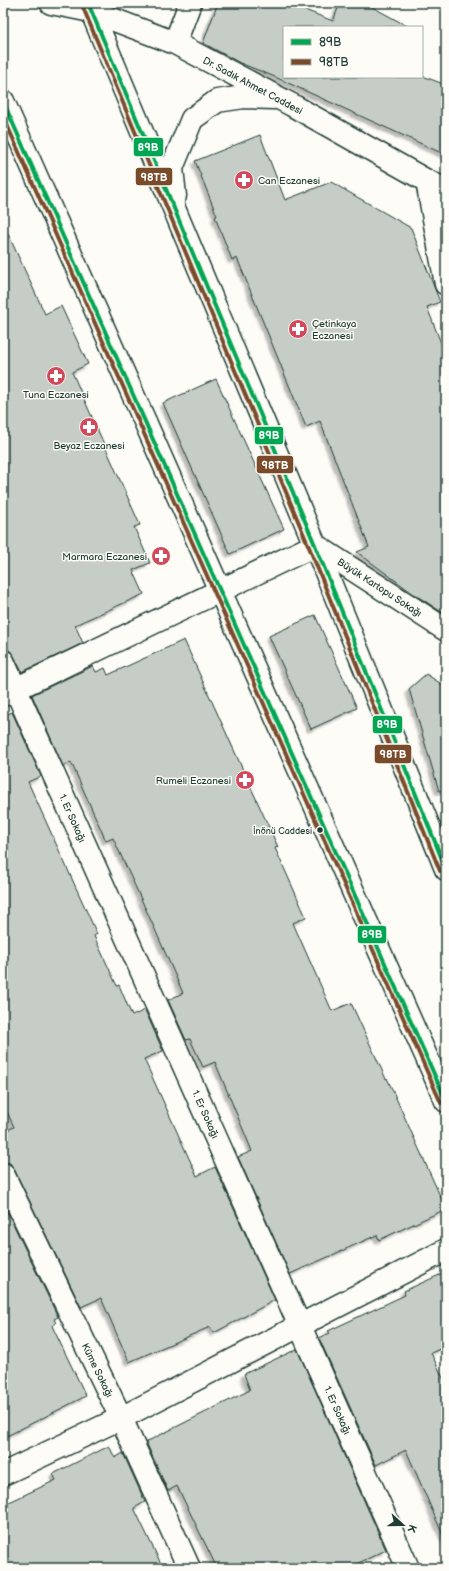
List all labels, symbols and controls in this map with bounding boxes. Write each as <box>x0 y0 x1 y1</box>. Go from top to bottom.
legend <box>283 26 423 78</box>
text: 89B <box>319 35 341 50</box>
street label: Dr. Sadık Ahmet Caddesi <box>201 54 304 117</box>
text: 98TB <box>319 55 348 70</box>
line badge: 89B <box>133 137 164 157</box>
text: 89B <box>138 141 159 154</box>
line badge: 98TB <box>135 167 173 186</box>
pharmacy icon: Can Eczanesi <box>233 169 255 191</box>
text: 98TB <box>140 171 168 184</box>
place label: Can Eczanesi <box>258 175 320 187</box>
pharmacy icon: Çetinkaya Eczanesi <box>287 318 309 340</box>
place label: Çetinkaya Eczanesi <box>312 318 357 342</box>
pharmacy icon: Tuna Eczanesi <box>45 365 67 387</box>
place label: Tuna Eczanesi <box>23 389 89 401</box>
pharmacy icon: Beyaz Eczanesi <box>78 416 100 438</box>
line badge: 89B <box>254 426 284 445</box>
text: 89B <box>259 429 280 442</box>
place label: Beyaz Eczanesi <box>53 440 125 452</box>
line badge: 98TB <box>256 455 294 474</box>
text: 98TB <box>261 459 289 472</box>
pharmacy icon: Marmara Eczanesi <box>150 545 172 567</box>
place label: Marmara Eczanesi <box>62 551 147 563</box>
street label: Büyük Kartopu Sokağı <box>335 556 424 620</box>
line badge: 89B <box>372 715 403 734</box>
text: 89B <box>377 718 398 731</box>
line badge: 98TB <box>374 744 412 764</box>
text: 98TB <box>379 748 407 761</box>
pharmacy icon: Rumeli Eczanesi <box>234 769 256 791</box>
place label: Rumeli Eczanesi <box>156 775 231 787</box>
street label: 1. Er Sokağı <box>56 792 88 844</box>
place label: İnönü Caddesi <box>253 825 312 837</box>
marker: İnönü Caddesi <box>315 825 325 835</box>
line badge: 89B <box>357 925 387 944</box>
text: 89B <box>362 928 383 941</box>
street label: 1. Er Sokağı <box>189 1088 221 1140</box>
street label: Küme Sokağı <box>79 1341 115 1400</box>
street label: 1. Er Sokağı <box>321 1384 353 1436</box>
north arrow <box>383 1505 423 1545</box>
text: K <box>404 1523 419 1535</box>

